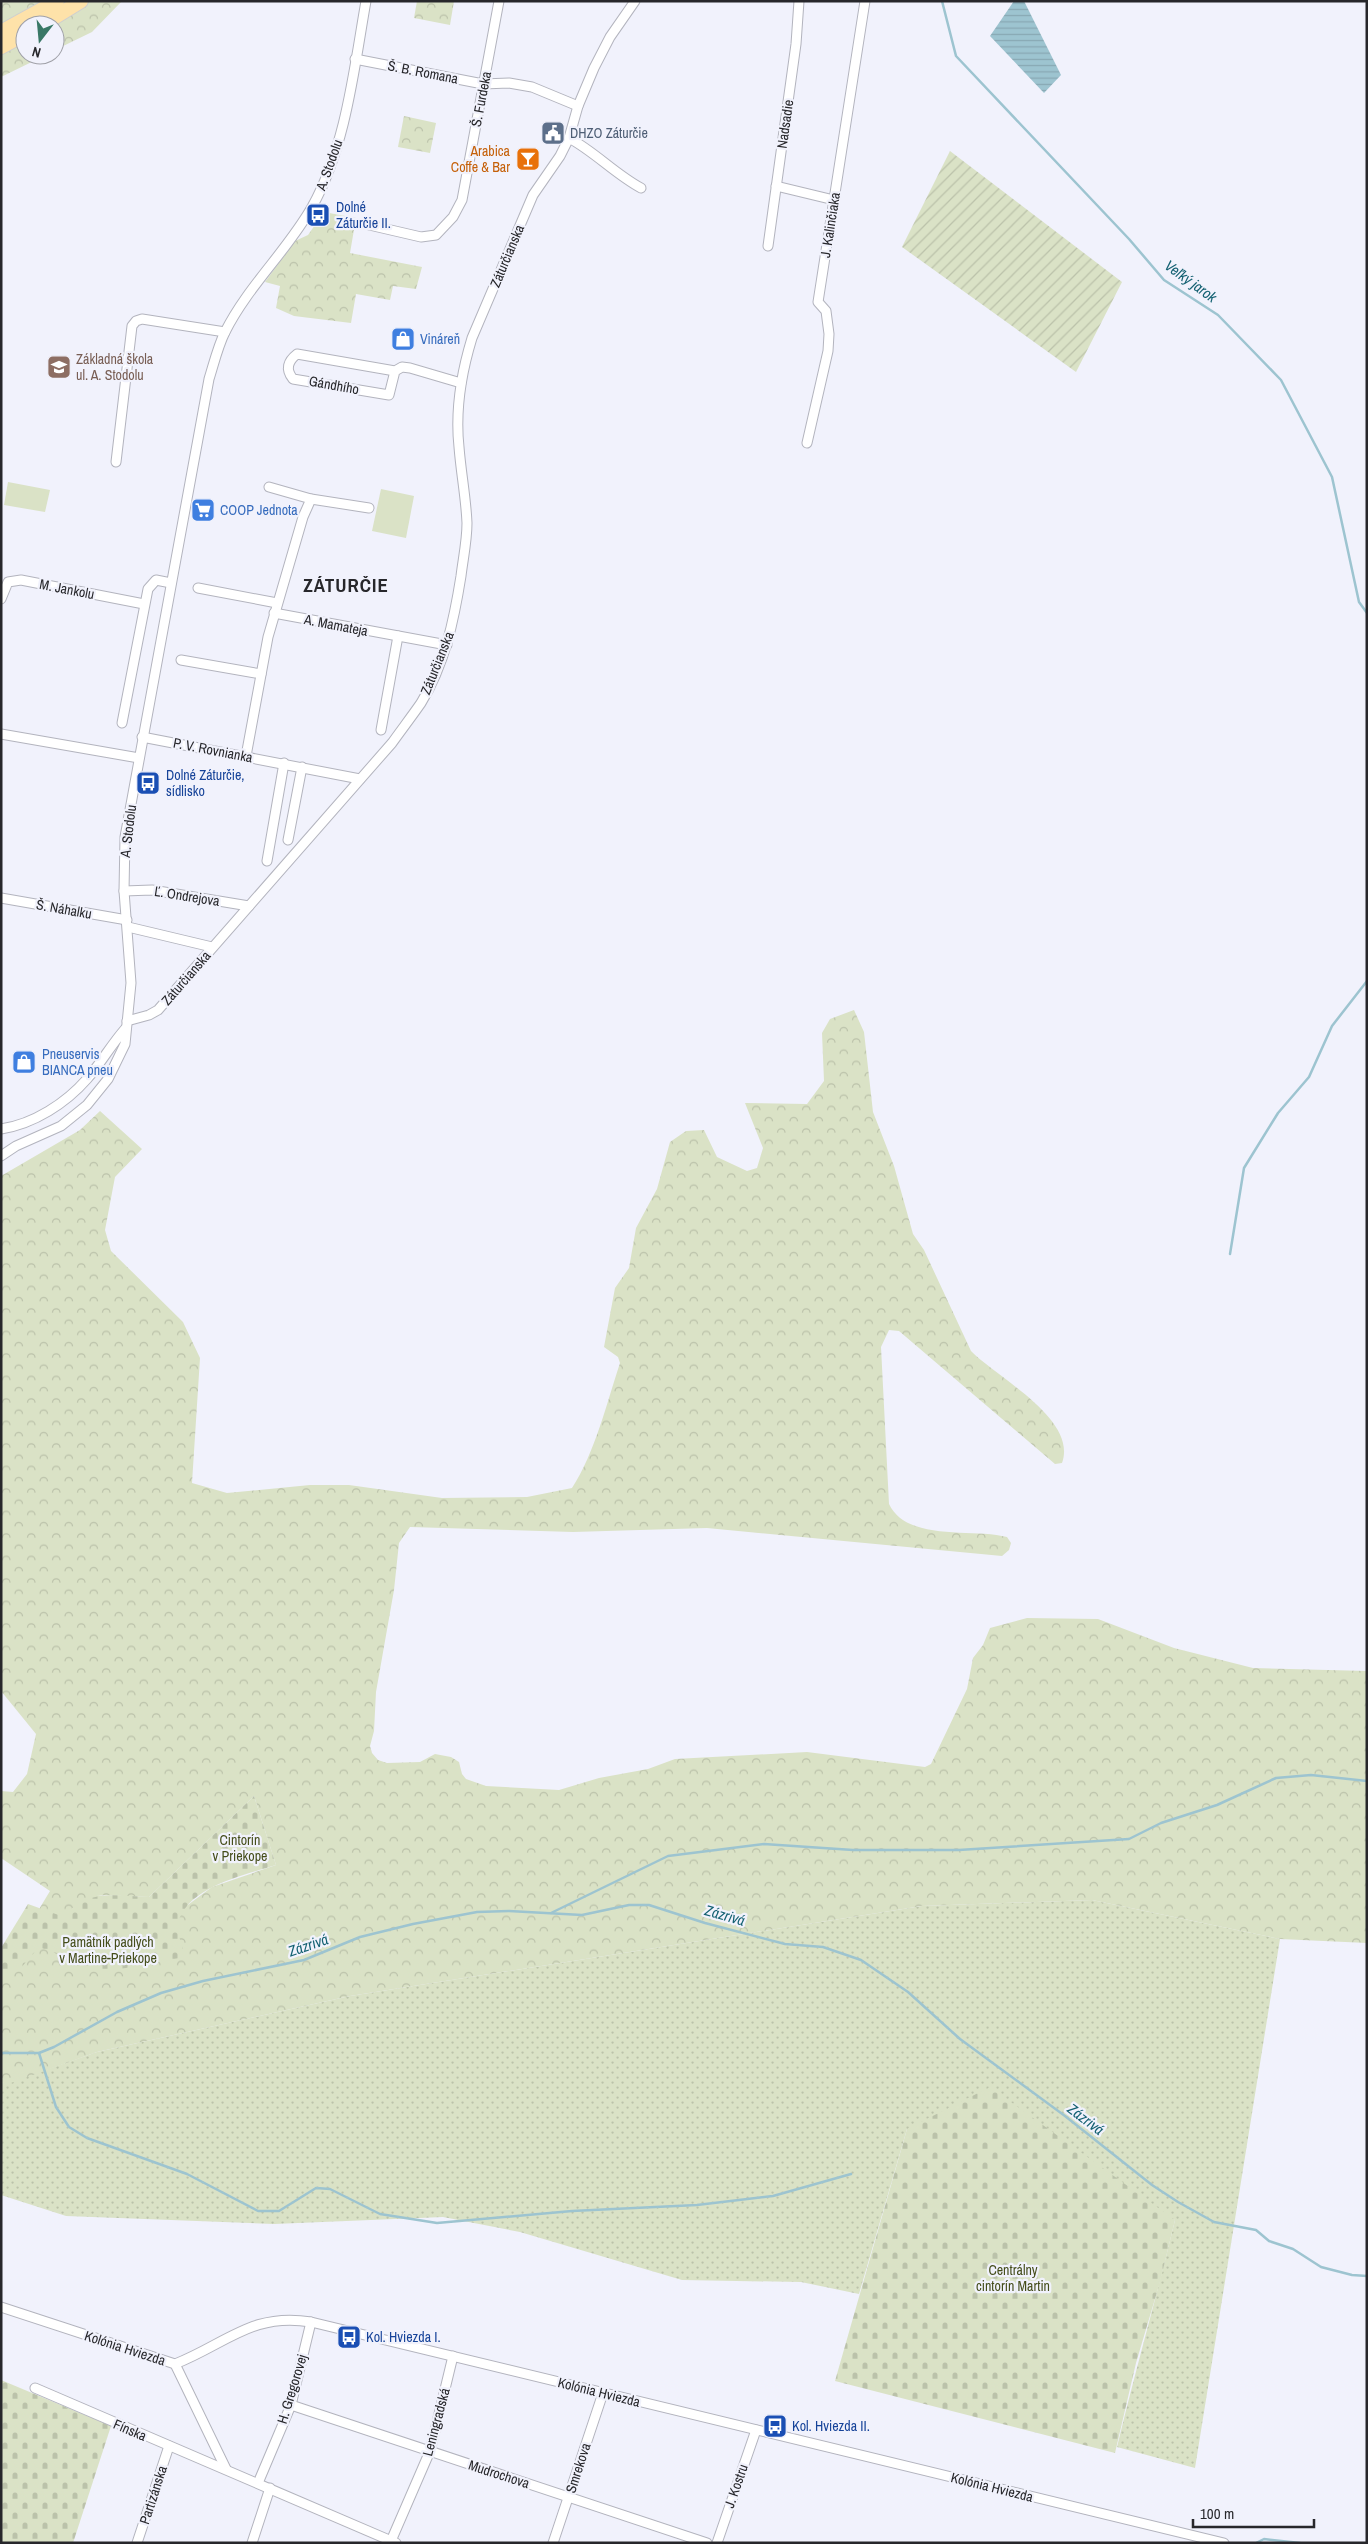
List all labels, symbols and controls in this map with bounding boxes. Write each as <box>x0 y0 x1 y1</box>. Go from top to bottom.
north arrow <box>15 15 65 65</box>
text: N <box>30 43 43 62</box>
street label: Š. B. Romana <box>386 56 460 88</box>
street label: Š. Furdeka <box>467 69 495 128</box>
street label: Nadsadie <box>773 98 797 150</box>
public building icon: DHZO Záturčie <box>540 120 566 146</box>
place label: DHZO Záturčie <box>570 124 648 142</box>
street label: A. Stodolu <box>311 137 347 194</box>
place label: Arabica Coffe & Bar <box>451 142 511 176</box>
bar icon: Arabica Coffe & Bar <box>515 146 541 172</box>
street label: J. Kalinčiaka <box>816 191 844 259</box>
place label: Dolné Záturčie II. <box>336 198 391 232</box>
bus stop icon: Dolné Záturčie II. <box>305 202 331 228</box>
street label: Záturčianska <box>486 221 528 290</box>
water label: Veľký jarok <box>1161 255 1222 308</box>
shop icon: Vináreň <box>390 326 416 352</box>
place label: Vináreň <box>420 330 460 348</box>
place label: Základná škola ul. A. Stodolu <box>76 350 154 384</box>
school or university icon: Základná škola ul. A. Stodolu <box>46 354 72 380</box>
street label: Gándhího <box>308 372 360 398</box>
supermarket icon: COOP Jednota <box>190 497 216 523</box>
place label: COOP Jednota <box>220 501 298 519</box>
district label: ZÁTURČIE <box>303 572 389 598</box>
street label: M. Jankolu <box>38 575 96 603</box>
street label: A. Mamateja <box>302 610 370 640</box>
street label: Záturčianska <box>416 628 458 697</box>
street label: P. V. Rovnianka <box>172 733 255 767</box>
place label: Dolné Záturčie, sídlisko <box>166 766 244 800</box>
bus stop icon: Dolné Záturčie, sídlisko <box>135 770 161 796</box>
street label: A. Stodolu <box>116 804 140 859</box>
street label: Ľ. Ondrejova <box>153 882 221 910</box>
street label: Š. Náhalku <box>35 895 93 923</box>
street label: Záturčianska <box>157 947 215 1009</box>
place label: Pneuservis BIANCA pneu <box>42 1045 113 1079</box>
shop icon: Pneuservis BIANCA pneu <box>11 1049 37 1075</box>
park label: Cintorín v Priekope <box>213 1831 267 1865</box>
water label: Zázrivá <box>701 1899 748 1931</box>
water label: Zázrivá <box>284 1928 331 1962</box>
park label: Pamätník padlých v Martine-Priekope <box>59 1933 157 1967</box>
water label: Zázrivá <box>1063 2098 1109 2140</box>
park label: Centrálny cintorín Martin <box>976 2261 1050 2295</box>
bus stop icon: Kol. Hviezda I. <box>336 2324 362 2350</box>
street label: Kolónia Hviezda <box>82 2326 168 2370</box>
place label: Kol. Hviezda I. <box>366 2328 441 2346</box>
street label: H. Gregorovej <box>273 2352 311 2426</box>
street label: Kolónia Hviezda <box>556 2373 643 2411</box>
street label: Leningradská <box>418 2385 454 2458</box>
bus stop icon: Kol. Hviezda II. <box>762 2413 788 2439</box>
street label: Fínska <box>111 2415 150 2445</box>
place label: Kol. Hviezda II. <box>792 2417 870 2435</box>
street label: Smrekova <box>561 2440 595 2495</box>
street label: Mudrochova <box>466 2456 532 2493</box>
street label: J. Kostru <box>720 2462 752 2510</box>
street label: Partizánska <box>135 2463 171 2527</box>
street label: Kolónia Hviezda <box>949 2468 1036 2506</box>
scale bar <box>1193 2496 1314 2528</box>
text: 100 m <box>1200 2503 1234 2524</box>

